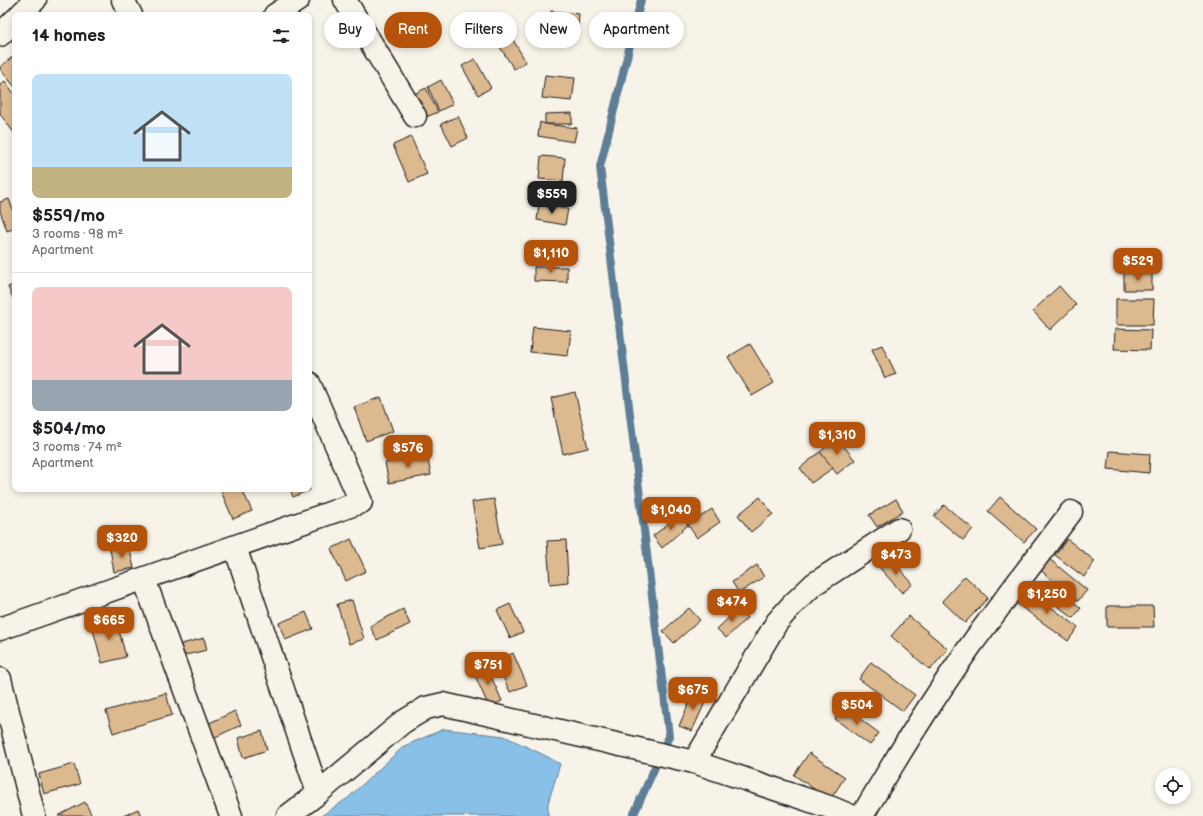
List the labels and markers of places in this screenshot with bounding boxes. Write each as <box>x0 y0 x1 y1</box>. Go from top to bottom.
pin: $559 <box>528 181 576 215</box>
pin: $1,110 <box>518 240 584 274</box>
pin: $529 <box>1114 248 1162 282</box>
pin: $1,310 <box>804 422 870 456</box>
pin: $576 <box>384 435 432 469</box>
pin: $1,040 <box>638 497 704 531</box>
pin: $320 <box>98 525 146 559</box>
pin: $473 <box>872 542 920 576</box>
pin: $1,250 <box>1014 581 1080 615</box>
pin: $474 <box>708 589 756 623</box>
pin: $665 <box>85 607 133 641</box>
pin: $751 <box>464 652 512 686</box>
pin: $675 <box>669 677 717 711</box>
pin: $504 <box>833 692 881 726</box>

